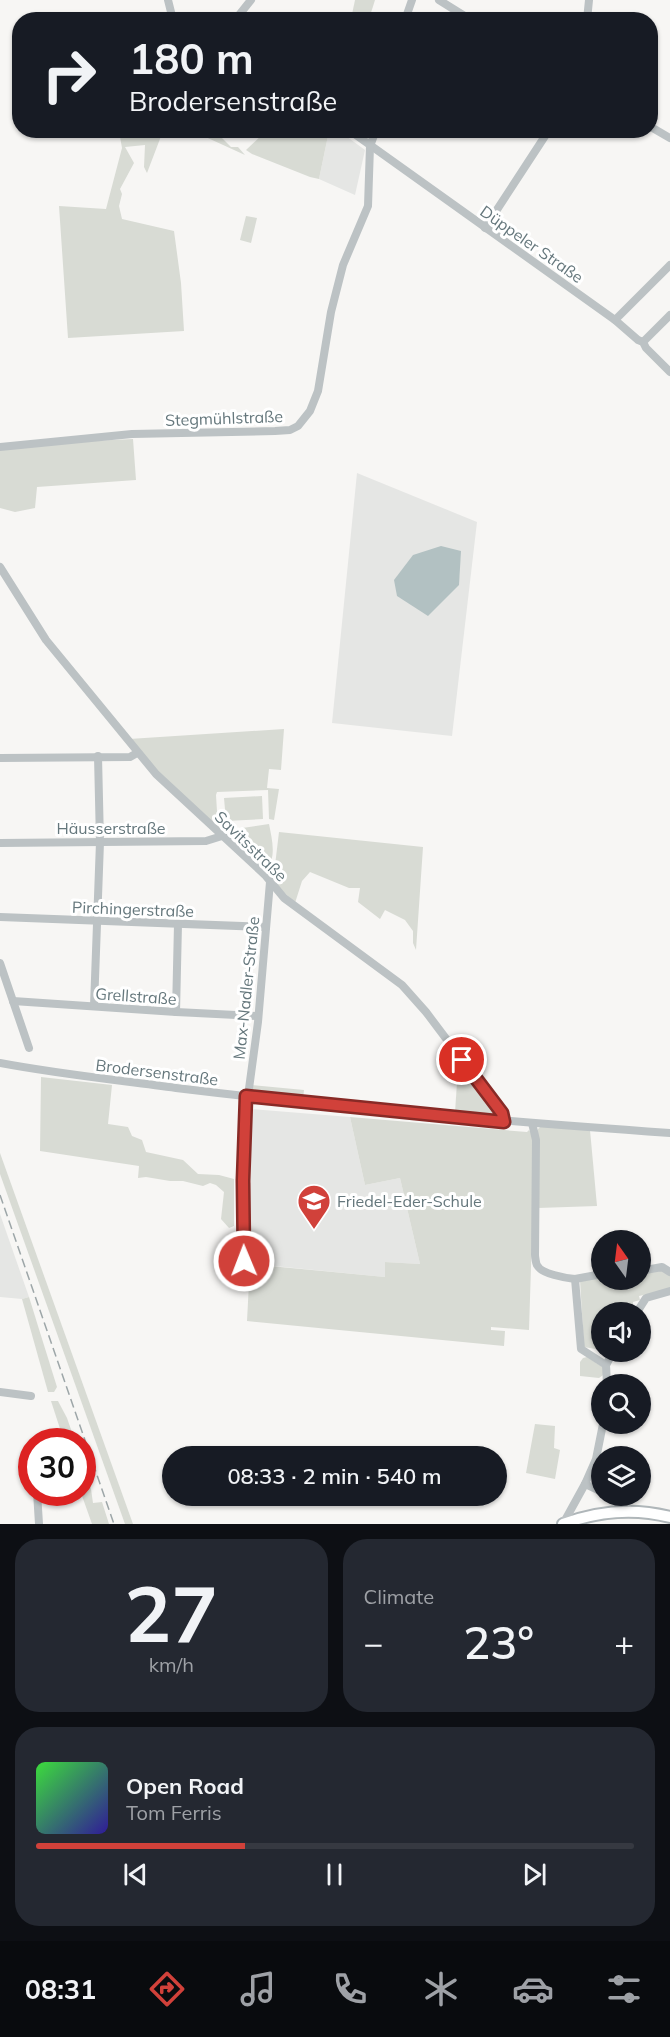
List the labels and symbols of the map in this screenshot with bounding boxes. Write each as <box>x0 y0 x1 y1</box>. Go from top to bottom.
street label: Düppeler Straße <box>477 201 587 287</box>
street label: Stegmühlstraße <box>165 406 283 430</box>
street label: Savitsstraße <box>211 807 291 885</box>
street label: Häusserstraße <box>56 818 166 838</box>
street label: Pirchingerstraße <box>72 897 194 921</box>
street label: Max-Nadler-Straße <box>229 916 263 1060</box>
street label: Grellstraße <box>95 983 177 1009</box>
pin <box>436 1034 487 1085</box>
street label: Brodersenstraße <box>95 1055 219 1089</box>
school or university icon: Friedel-Eder-Schule <box>296 1183 332 1230</box>
place label: Friedel-Eder-Schule <box>337 1191 482 1211</box>
position arrow <box>212 1229 276 1293</box>
north arrow <box>591 1230 651 1290</box>
speed limit sign: 30 <box>18 1428 96 1506</box>

